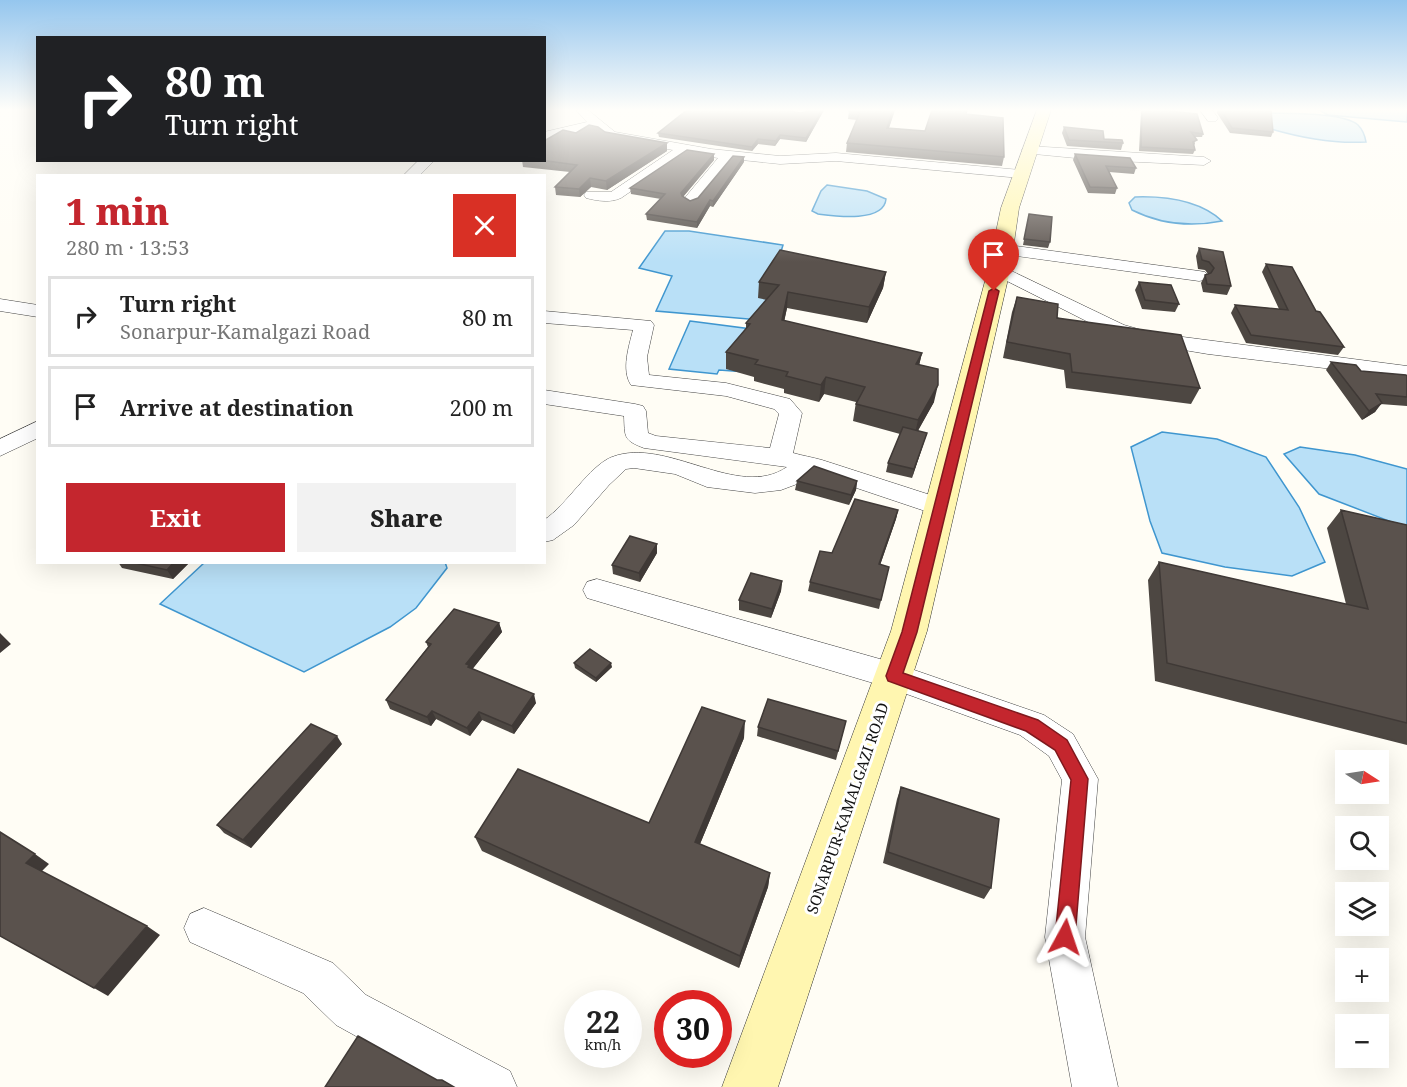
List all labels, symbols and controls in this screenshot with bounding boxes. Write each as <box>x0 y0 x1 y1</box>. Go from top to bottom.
text: 80 m <box>165 52 265 109</box>
icon: right <box>66 60 144 138</box>
text: Turn right <box>165 106 298 143</box>
text: 1 min <box>66 187 169 236</box>
button: close <box>453 194 516 257</box>
pin <box>968 229 1019 291</box>
text: 280 m · 13:53 <box>66 234 189 261</box>
icon: arrive <box>977 238 1010 271</box>
text: Turn right <box>120 288 236 318</box>
icon: right <box>69 300 102 333</box>
text: 80 m <box>462 302 513 332</box>
text: Sonarpur-Kamalgazi Road <box>120 318 370 345</box>
icon: arrive <box>69 390 102 423</box>
text: Arrive at destination <box>120 392 354 422</box>
text: 200 m <box>450 392 513 422</box>
button: Exit <box>66 483 285 552</box>
button: Share <box>297 483 516 552</box>
street label: SONARPUR-KAMALGAZI ROAD <box>801 700 893 916</box>
north arrow <box>1335 750 1389 804</box>
map controls <box>1335 750 1389 1068</box>
button: search <box>1335 816 1389 870</box>
button: layers <box>1335 882 1389 936</box>
position arrow <box>1033 905 1097 969</box>
button: + <box>1335 948 1389 1002</box>
speed limit sign: 30 <box>654 990 732 1068</box>
text: 22 <box>586 1001 620 1042</box>
button: − <box>1335 1014 1389 1068</box>
text: km/h <box>585 1034 621 1054</box>

